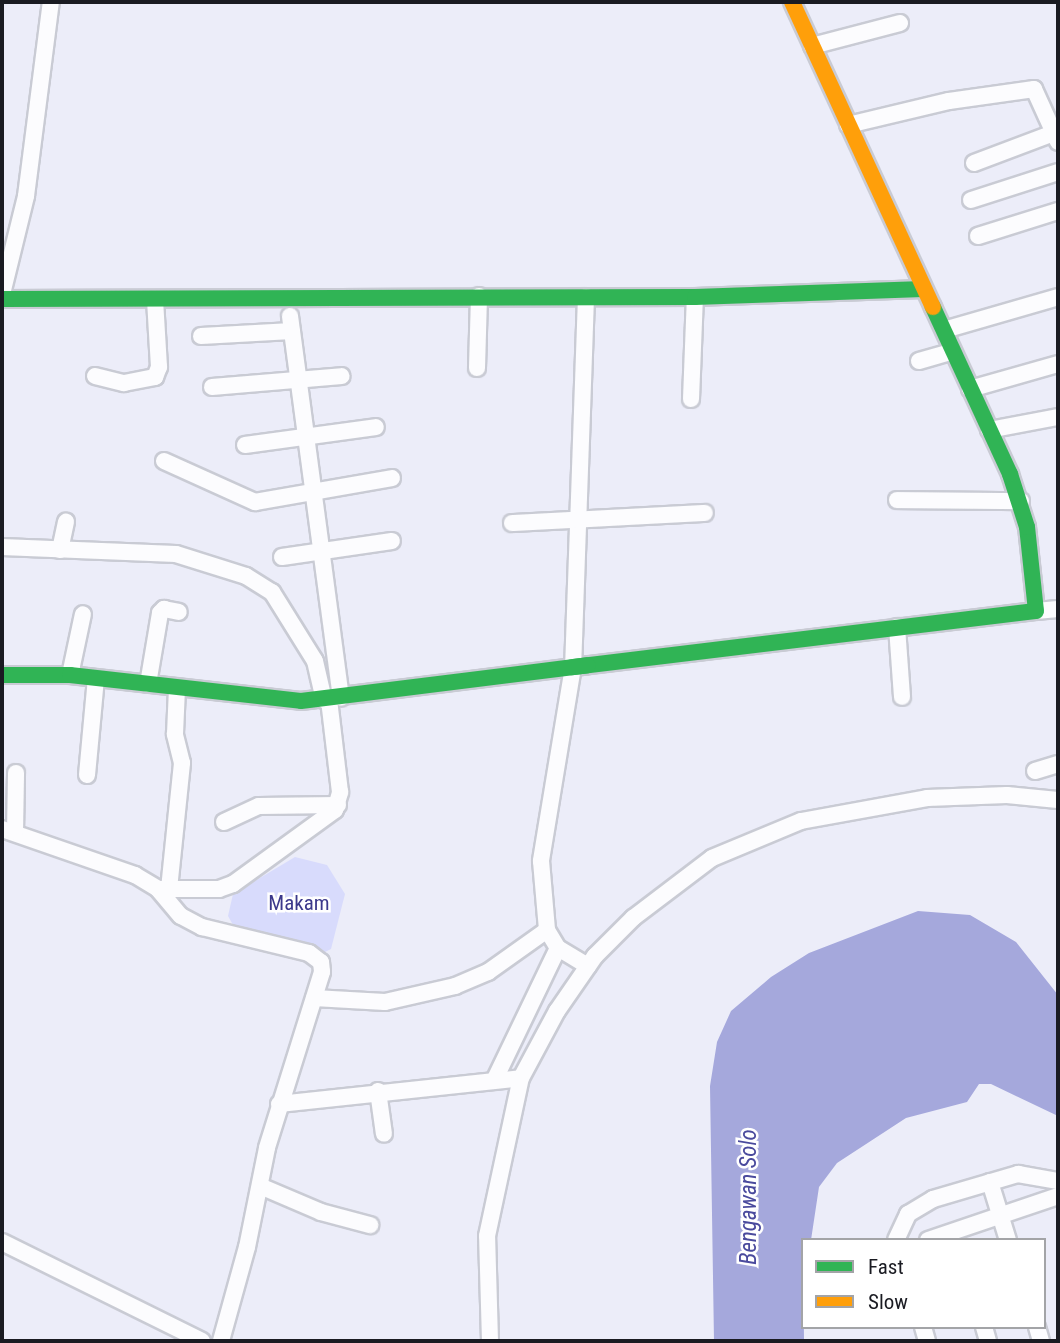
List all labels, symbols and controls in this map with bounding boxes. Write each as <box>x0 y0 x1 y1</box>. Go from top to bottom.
park label: Makam <box>268 890 330 916</box>
water label: Bengawan Solo <box>735 1129 763 1265</box>
legend <box>801 1238 1046 1329</box>
text: Fast <box>868 1255 904 1279</box>
text: Slow <box>868 1290 908 1314</box>

